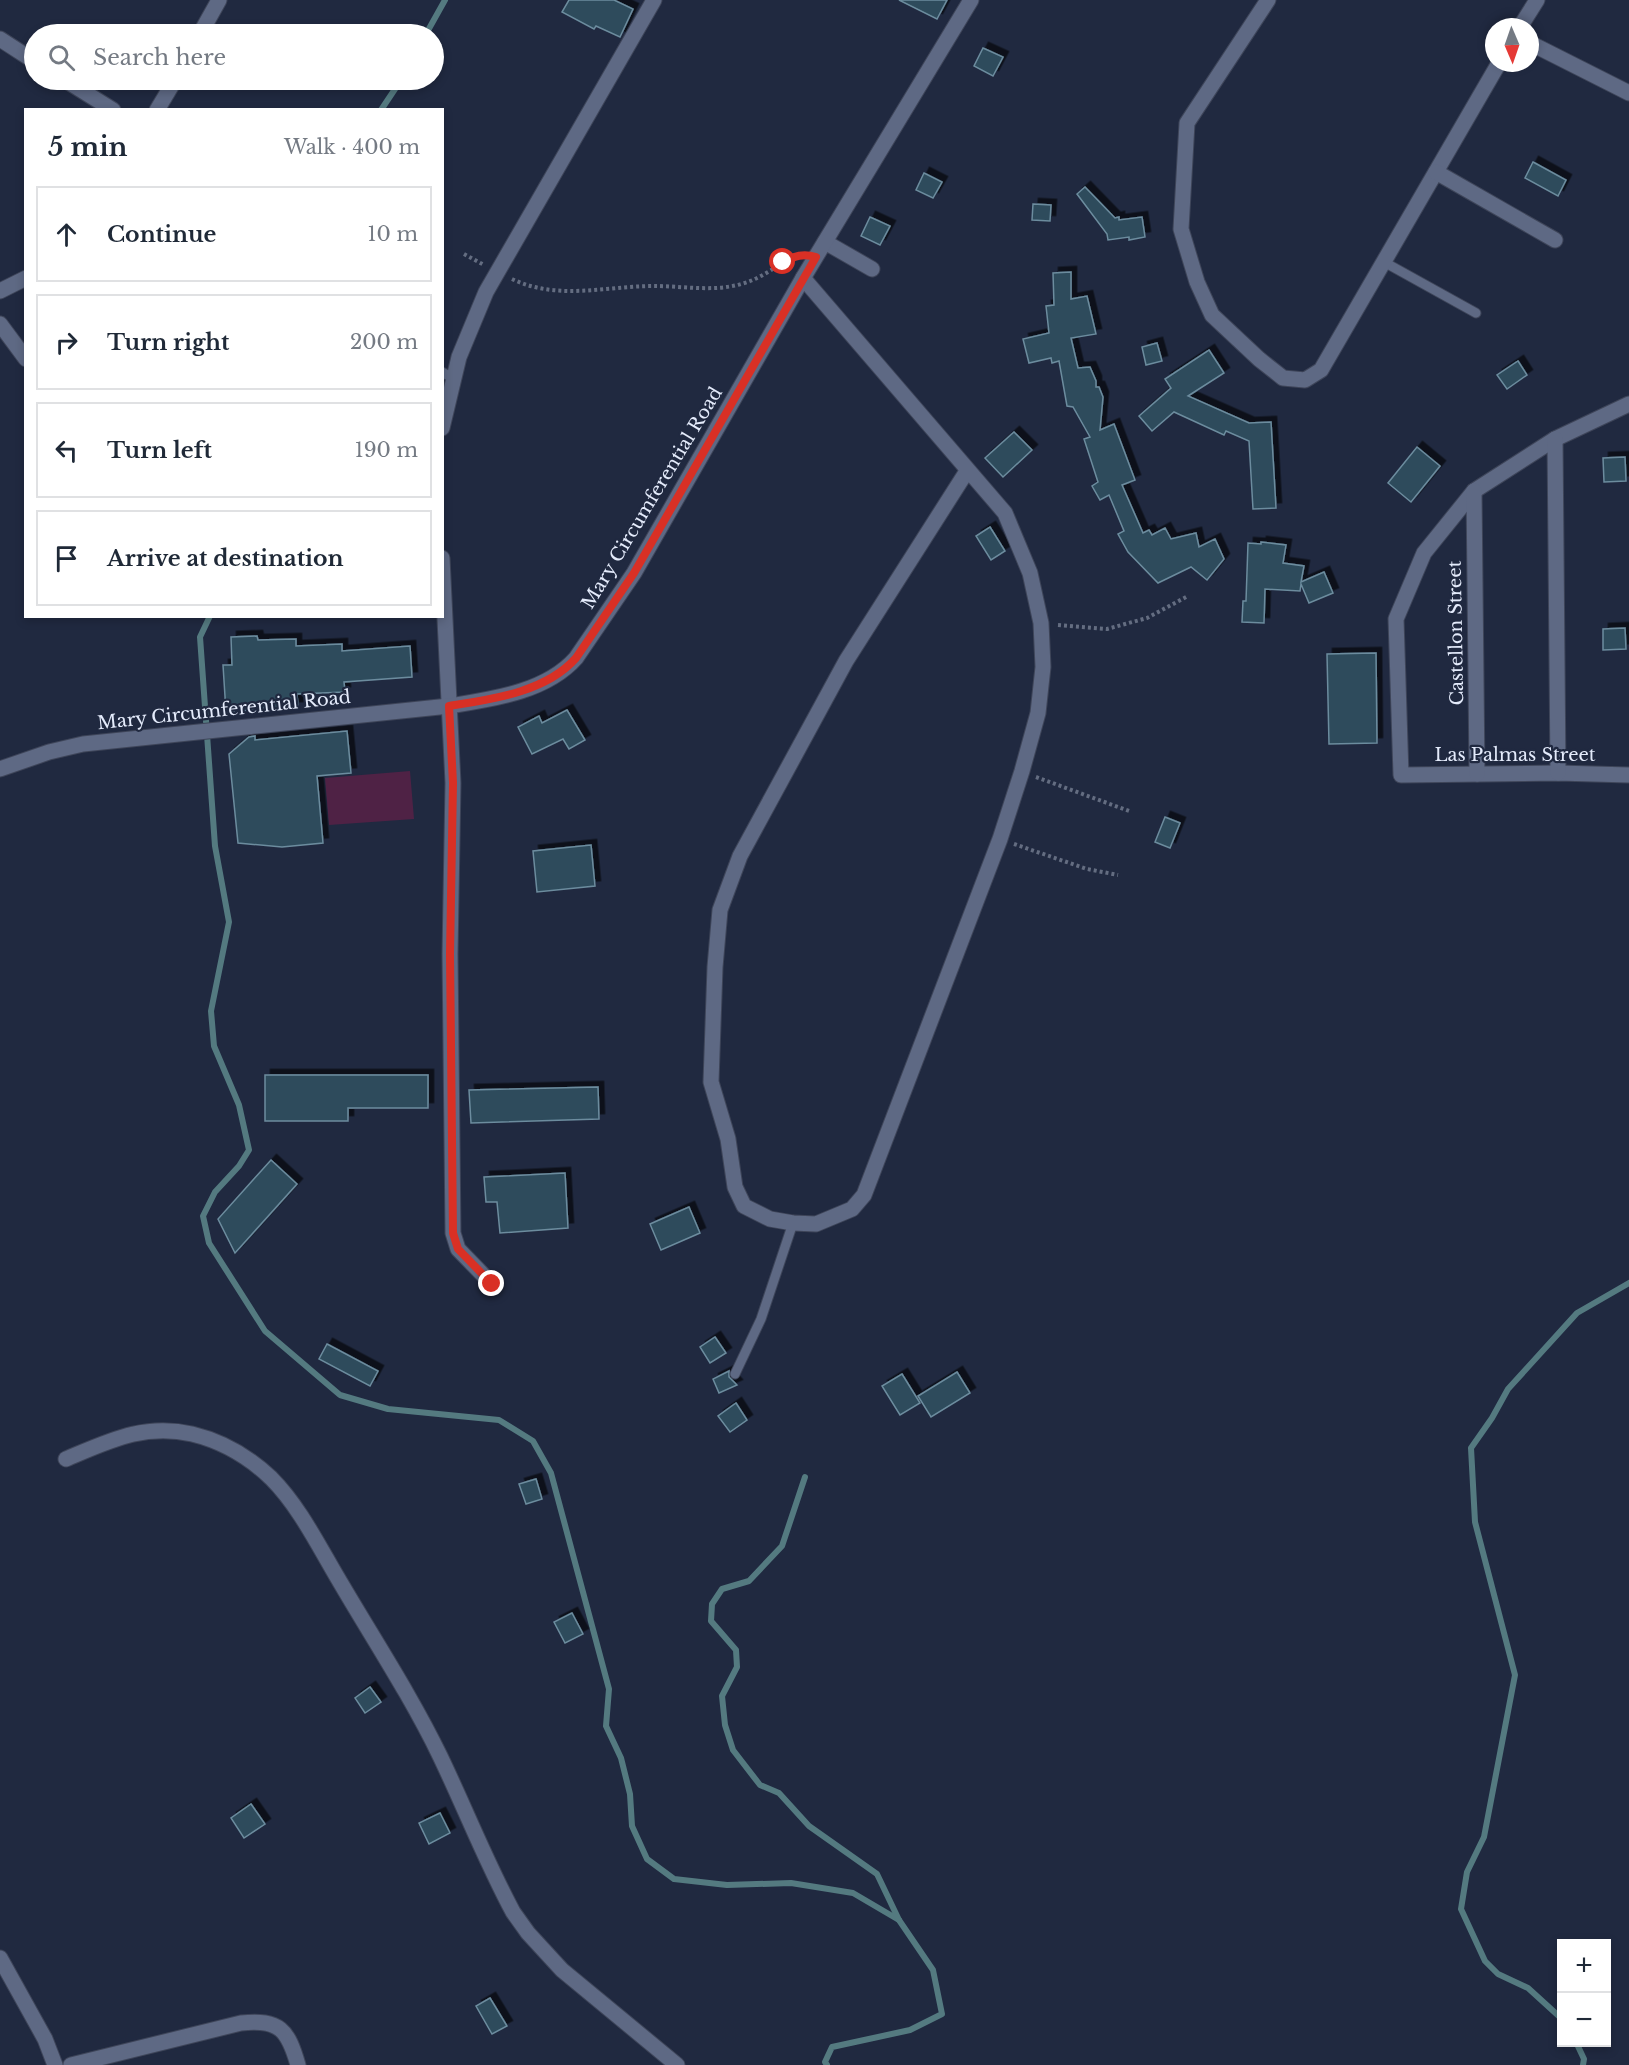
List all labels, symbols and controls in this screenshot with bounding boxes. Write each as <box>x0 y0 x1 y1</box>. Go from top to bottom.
north arrow <box>1485 18 1539 72</box>
search box <box>24 24 444 90</box>
icon: search <box>45 41 78 74</box>
text: Search here <box>93 44 226 71</box>
text: 5 min <box>48 131 127 163</box>
text: Walk · 400 m <box>284 135 420 159</box>
icon: ahead <box>50 218 83 251</box>
text: Continue <box>107 221 216 248</box>
text: 10 m <box>368 222 418 246</box>
route start <box>769 248 795 274</box>
icon: right <box>50 326 83 359</box>
text: Turn right <box>107 329 229 356</box>
text: 200 m <box>350 330 418 354</box>
street label: Mary Circumferential Road <box>577 383 727 613</box>
icon: left <box>50 434 83 467</box>
text: Turn left <box>107 437 212 464</box>
text: 190 m <box>355 438 418 462</box>
icon: arrive <box>50 542 83 575</box>
text: Arrive at destination <box>107 545 344 572</box>
street label: Castellon Street <box>1444 560 1468 706</box>
street label: Mary Circumferential Road <box>96 686 352 734</box>
street label: Las Palmas Street <box>1434 744 1596 766</box>
route end <box>478 1270 504 1296</box>
map controls <box>1557 1939 1611 2047</box>
button: + <box>1557 1939 1611 1993</box>
button: − <box>1557 1993 1611 2047</box>

